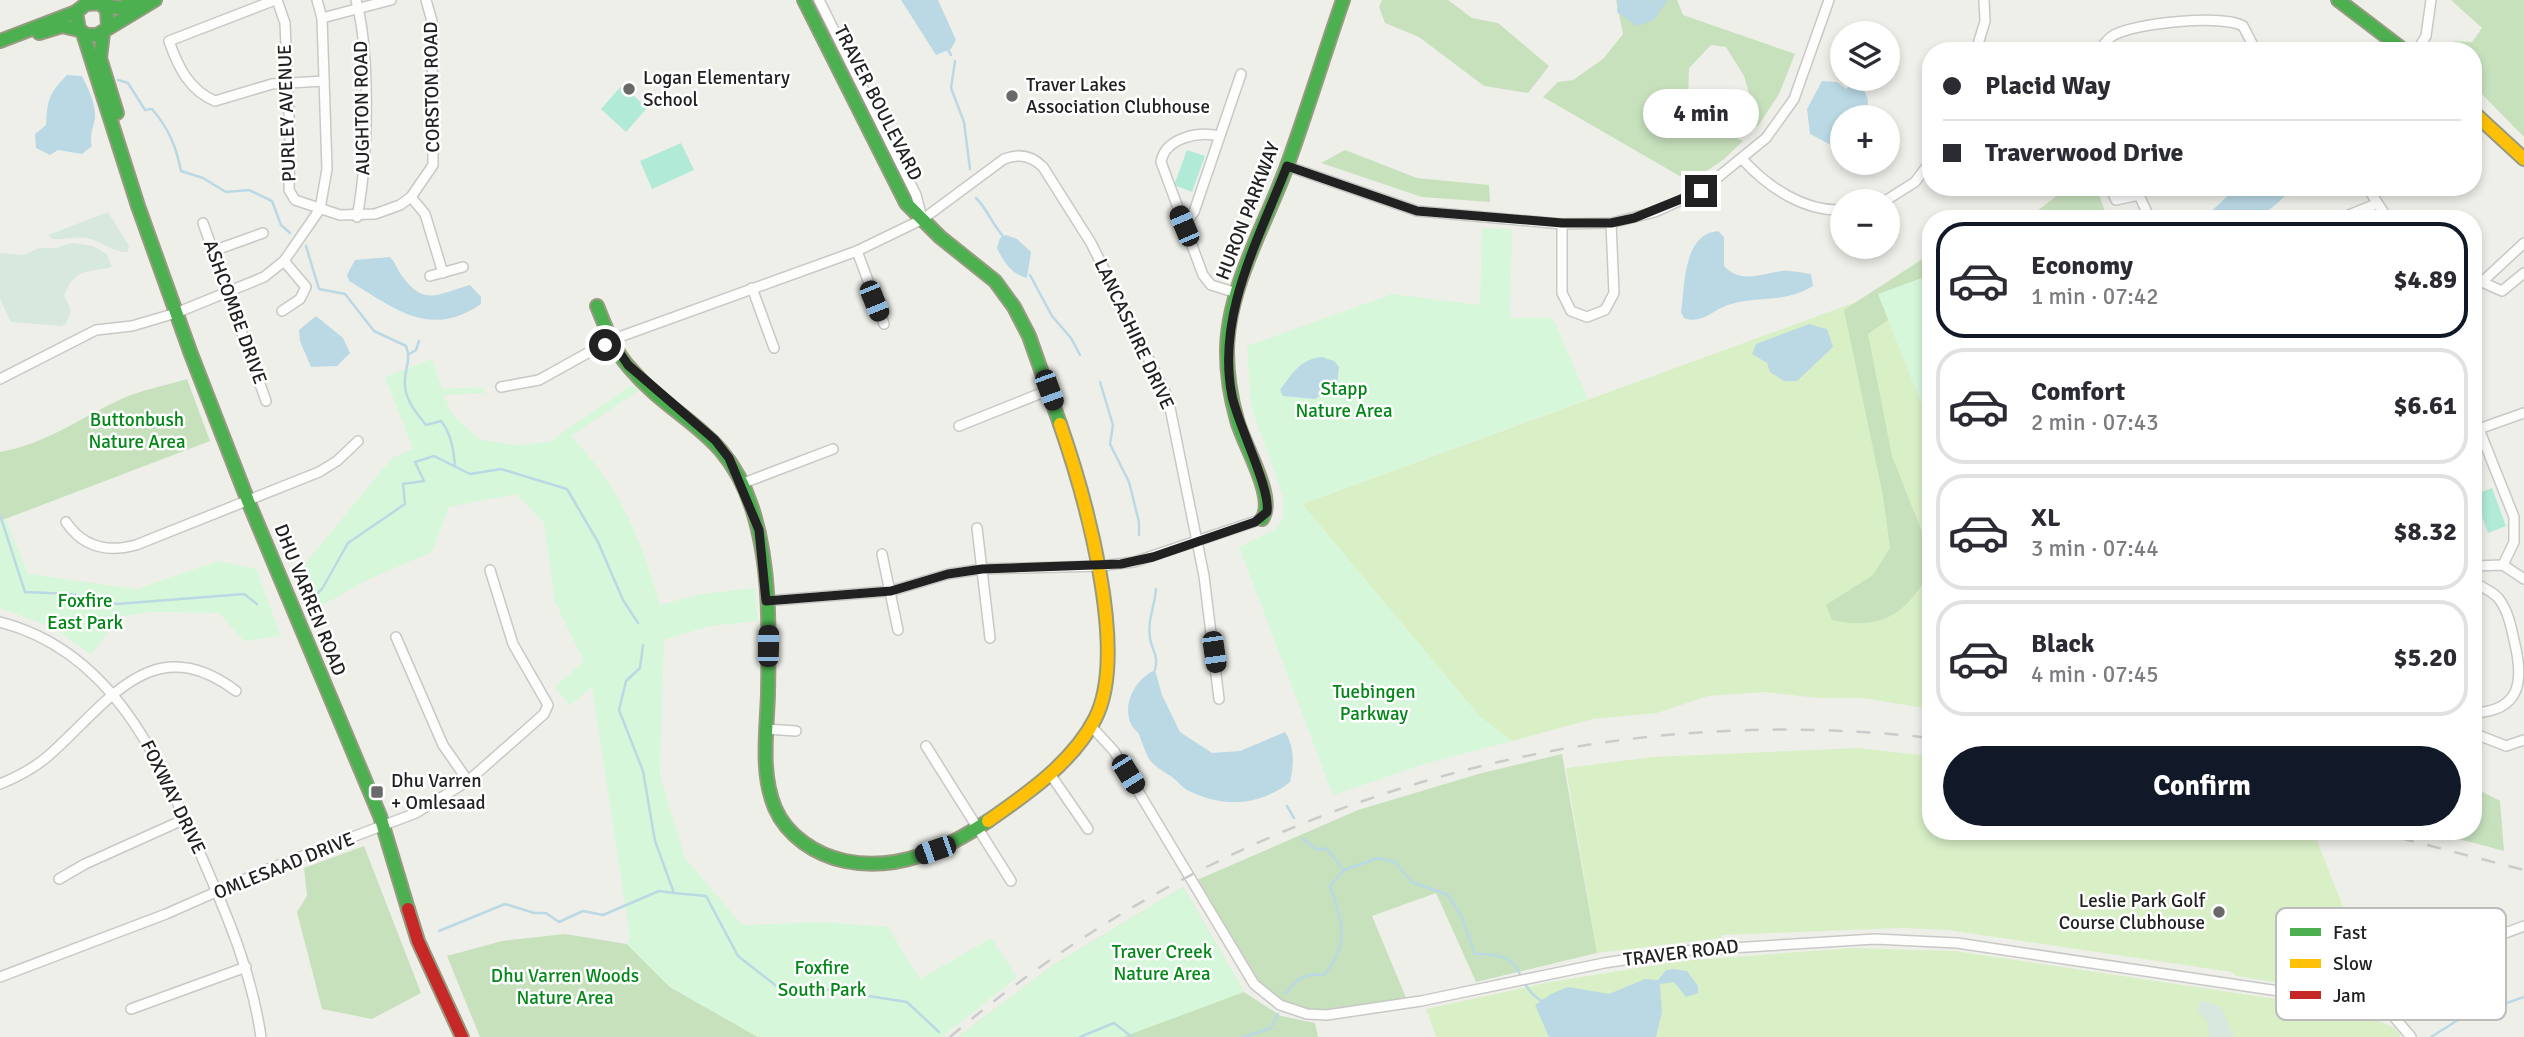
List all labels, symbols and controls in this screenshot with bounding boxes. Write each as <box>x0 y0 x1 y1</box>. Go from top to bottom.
street label: CORSTON ROAD <box>419 21 445 153</box>
street label: TRAVER BOULEVARD <box>828 21 928 185</box>
map controls <box>1830 21 1900 259</box>
button: layers <box>1830 21 1900 91</box>
street label: AUGHTON ROAD <box>349 41 375 175</box>
street label: PURLEY AVENUE <box>273 44 301 182</box>
place label: Logan Elementary School <box>643 66 790 112</box>
text: Placid Way <box>1985 70 2110 102</box>
place label: Traver Lakes Association Clubhouse <box>1026 73 1210 119</box>
marker: Logan Elementary School <box>621 81 637 97</box>
marker: Traver Lakes Association Clubhouse <box>1004 88 1020 104</box>
callout: 4 min <box>1643 90 1759 138</box>
text: 4 min <box>1673 99 1729 128</box>
button: + <box>1830 105 1900 175</box>
text: Traverwood Drive <box>1985 137 2184 169</box>
street label: HURON PARKWAY <box>1211 138 1286 283</box>
route end <box>1685 175 1717 207</box>
button: − <box>1830 189 1900 259</box>
car <box>1167 203 1202 249</box>
street label: ASHCOMBE DRIVE <box>198 237 272 387</box>
icon: car <box>1947 249 2010 312</box>
text: Economy <box>2031 250 2133 282</box>
street label: LANCASHIRE DRIVE <box>1089 255 1179 413</box>
text: $4.89 <box>2393 264 2457 296</box>
car <box>857 278 892 324</box>
text: 1 min · 07:42 <box>2031 282 2159 311</box>
route start <box>589 329 621 361</box>
car <box>1032 367 1067 413</box>
icon: car <box>1947 375 2010 438</box>
text: Comfort <box>2031 376 2125 408</box>
park label: Stapp Nature Area <box>1295 377 1393 423</box>
text: $6.61 <box>2393 390 2457 422</box>
park label: Buttonbush Nature Area <box>88 408 186 454</box>
text: 2 min · 07:43 <box>2031 408 2159 437</box>
icon: car <box>1947 501 2010 564</box>
text: XL <box>2031 502 2061 534</box>
text: $8.32 <box>2393 516 2457 548</box>
street label: DHU VARREN ROAD <box>269 521 351 679</box>
text: 3 min · 07:44 <box>2031 534 2159 563</box>
park label: Foxfire East Park <box>47 589 123 635</box>
car <box>758 625 779 667</box>
icon: car <box>1947 627 2010 690</box>
text: Black <box>2031 628 2094 660</box>
car <box>1201 630 1228 674</box>
text: $5.20 <box>2393 642 2457 674</box>
text: 4 min · 07:45 <box>2031 660 2159 689</box>
park label: Tuebingen Parkway <box>1332 680 1416 726</box>
street label: FOXWAY DRIVE <box>135 736 211 858</box>
button: Confirm <box>1943 746 2461 826</box>
car <box>1108 751 1149 797</box>
place label: Dhu Varren + Omlesaad <box>391 769 486 815</box>
marker: Dhu Varren + Omlesaad <box>369 784 385 800</box>
street label: OMLESAAD DRIVE <box>210 827 358 905</box>
car <box>912 833 959 867</box>
place label: Leslie Park Golf Course Clubhouse <box>2059 889 2207 935</box>
marker: Leslie Park Golf Course Clubhouse <box>2211 904 2227 920</box>
legend <box>2276 908 2506 1020</box>
text: Fast <box>2333 921 2367 945</box>
street label: TRAVER ROAD <box>1622 934 1740 972</box>
park label: Traver Creek Nature Area <box>1112 940 1213 986</box>
text: Slow <box>2333 952 2373 976</box>
park label: Foxfire South Park <box>778 956 867 1002</box>
park label: Dhu Varren Woods Nature Area <box>491 964 639 1010</box>
text: Jam <box>2333 984 2366 1008</box>

